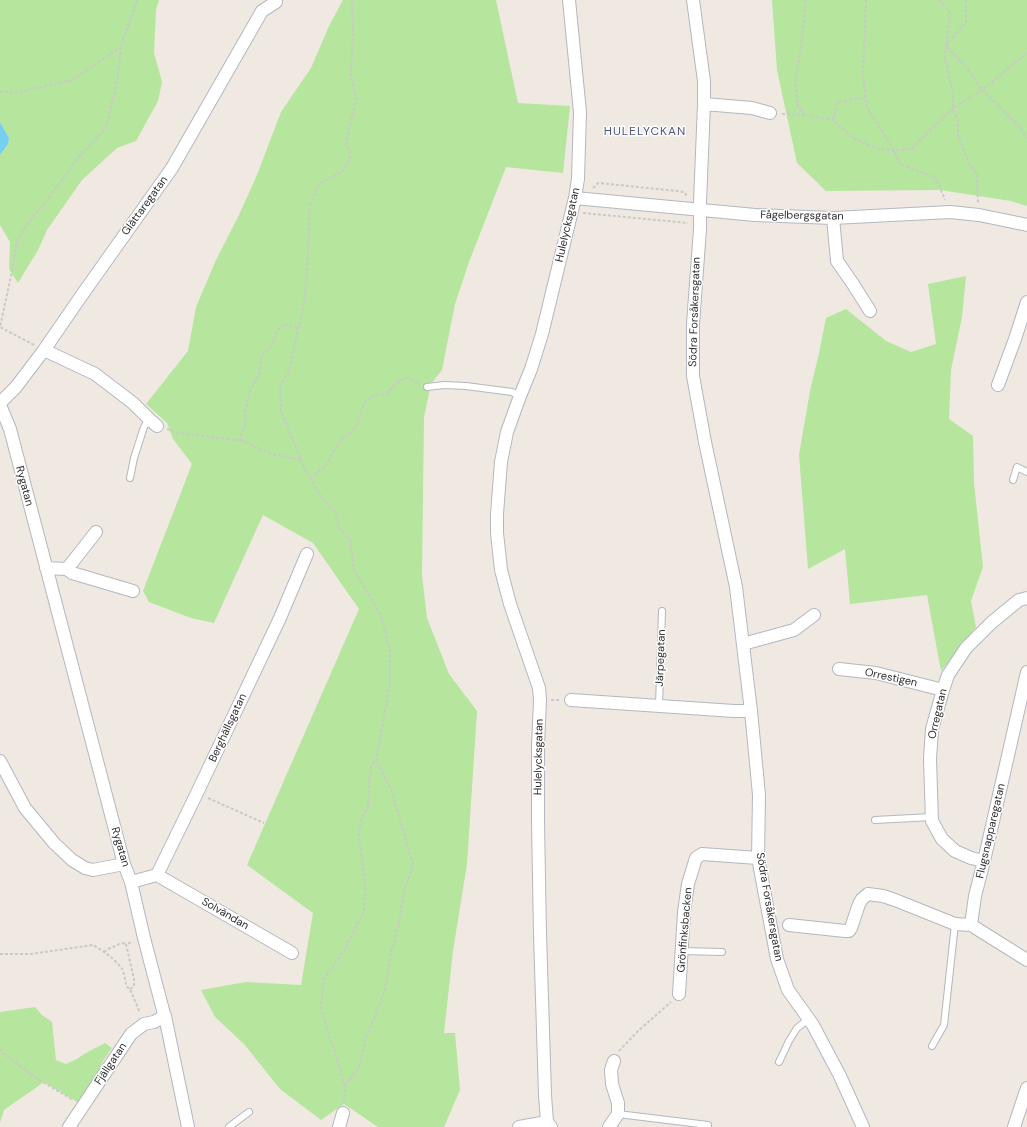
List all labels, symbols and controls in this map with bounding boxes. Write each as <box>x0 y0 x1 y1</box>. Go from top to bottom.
district label: HULELYCKAN <box>604 125 686 139</box>
street label: Glättaregatan <box>119 174 171 238</box>
street label: Hulelycksgatan <box>553 186 583 264</box>
street label: Fågelbergsgatan <box>760 209 844 223</box>
street label: Södra Forsåkersgatan <box>686 257 704 367</box>
street label: Rygatan <box>12 465 36 507</box>
street label: Järpegatan <box>653 629 669 687</box>
street label: Orrestigen <box>864 666 918 690</box>
street label: Orregatan <box>926 688 950 740</box>
street label: Berghällsgatan <box>206 692 250 764</box>
street label: Hulelycksgatan <box>532 719 546 795</box>
street label: Flugsnapparegatan <box>974 782 1008 880</box>
street label: Rygatan <box>108 826 132 868</box>
street label: Södra Forsåkersgatan <box>753 852 785 962</box>
street label: Grönfinksbacken <box>675 887 695 973</box>
street label: Solvändan <box>199 895 251 933</box>
street label: Fjällgatan <box>92 1040 130 1088</box>

